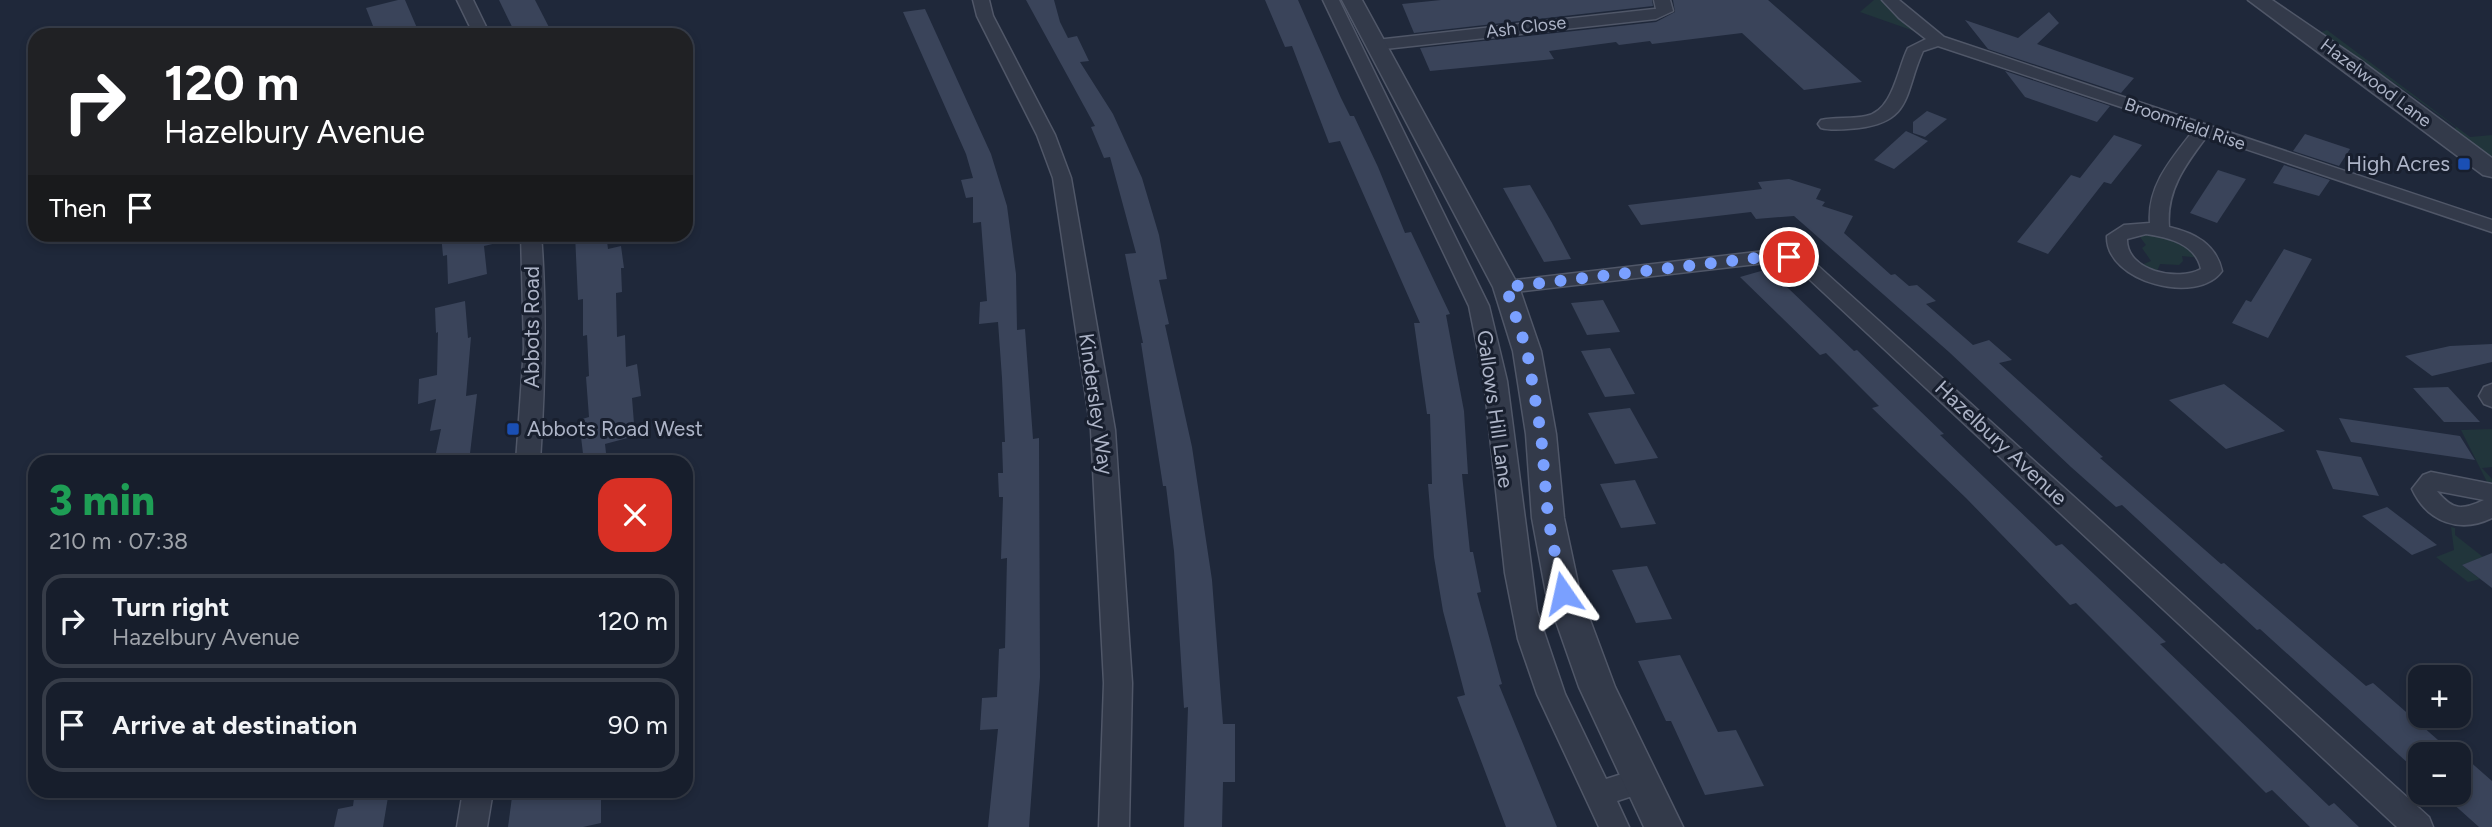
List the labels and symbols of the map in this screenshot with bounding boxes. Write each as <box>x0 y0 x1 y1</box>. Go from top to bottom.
street label: Ash Close <box>1485 11 1568 43</box>
street label: Hazelwood Lane <box>2316 34 2436 132</box>
street label: Broomfield Rise <box>2122 93 2249 155</box>
place label: High Acres <box>2346 151 2450 176</box>
marker: High Acres <box>2456 156 2472 172</box>
pin <box>1759 227 1819 287</box>
street label: Abbots Road <box>519 266 544 388</box>
street label: Gallows Hill Lane <box>1472 328 1519 489</box>
street label: Kindersley Way <box>1074 331 1119 476</box>
street label: Hazelbury Avenue <box>1930 375 2072 510</box>
place label: Abbots Road West <box>527 416 703 441</box>
marker: Abbots Road West <box>505 421 521 437</box>
position arrow <box>1526 556 1600 630</box>

